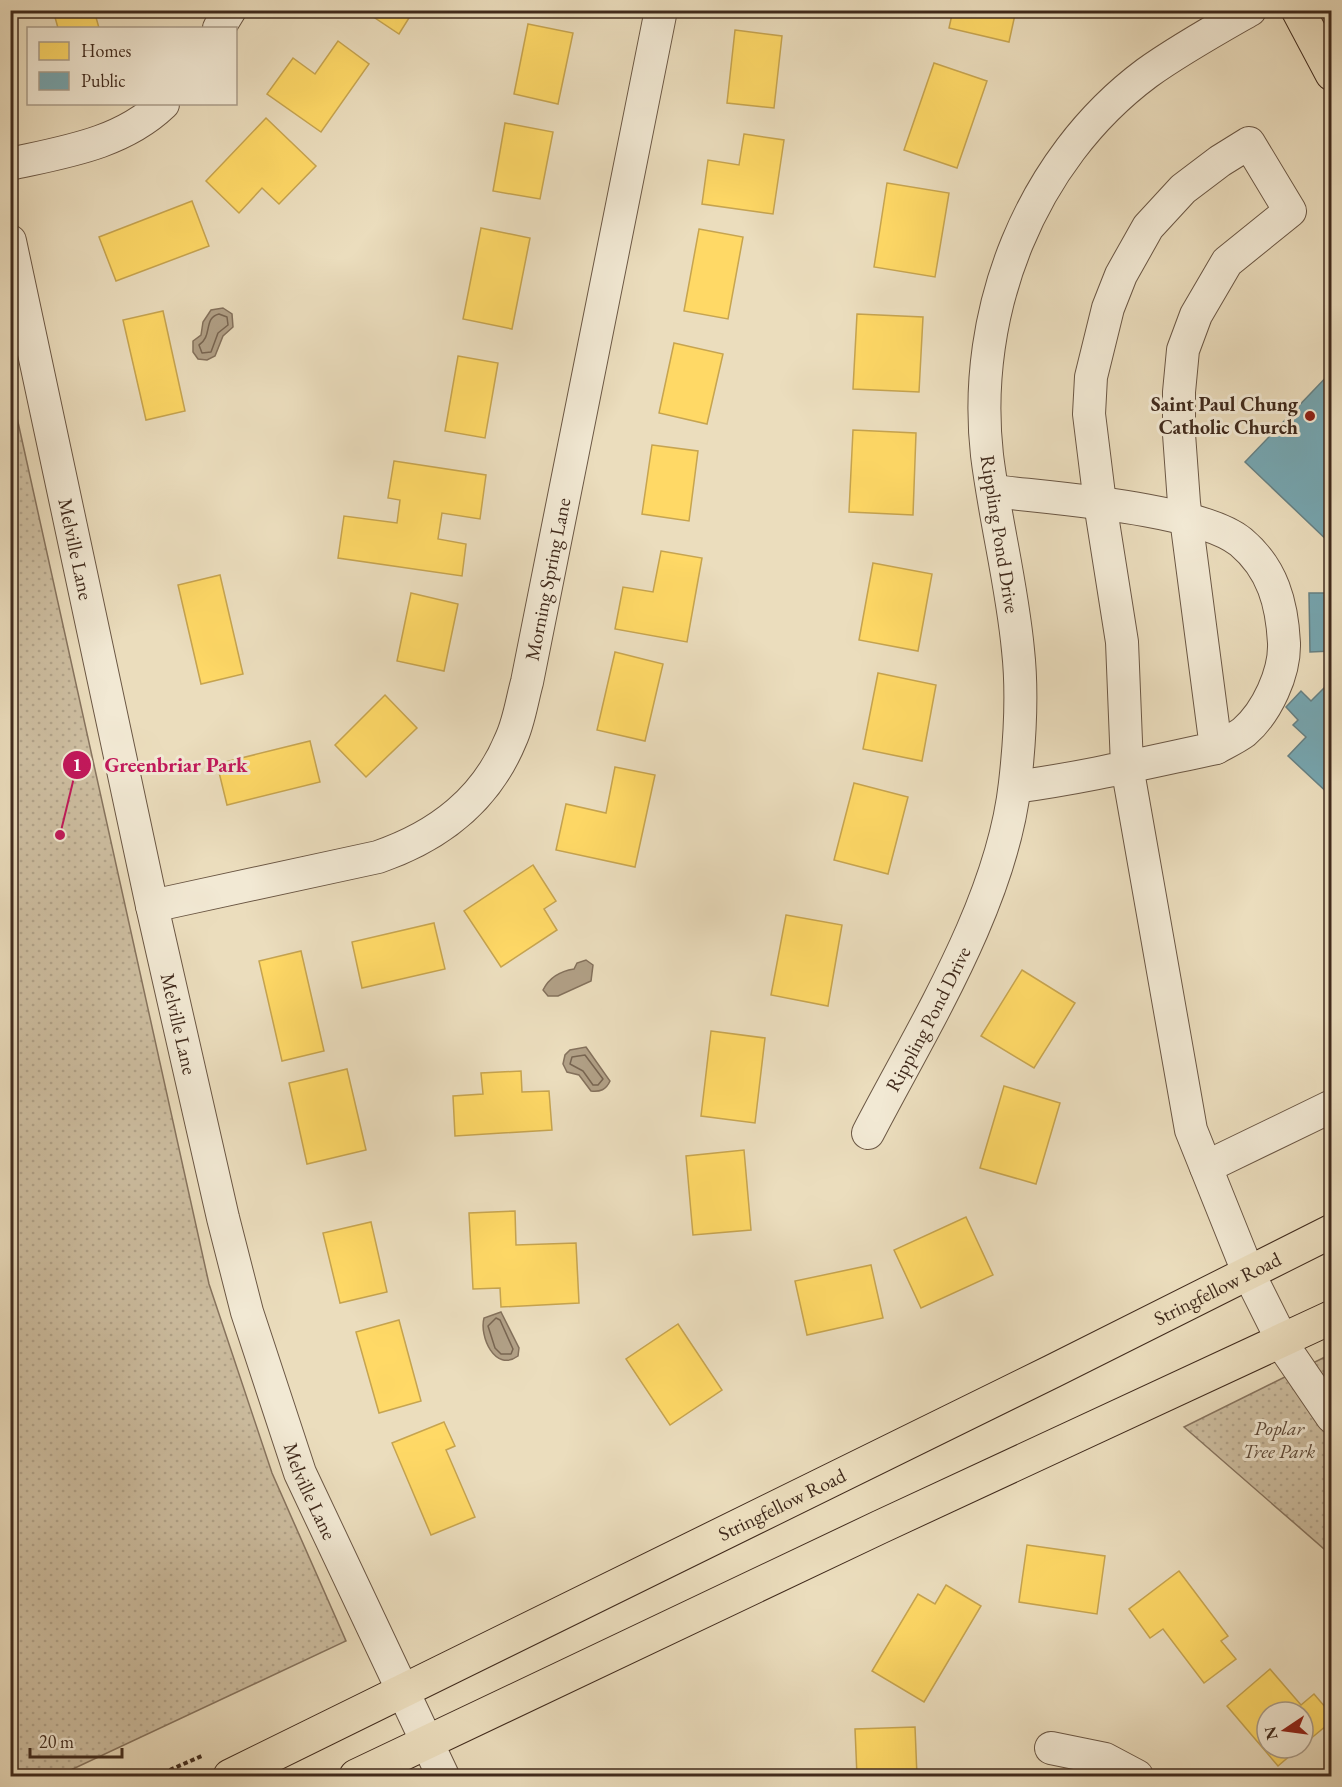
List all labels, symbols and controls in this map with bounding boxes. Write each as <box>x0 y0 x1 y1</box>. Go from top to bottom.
legend <box>27 27 237 105</box>
text: Homes <box>81 39 132 62</box>
text: Public <box>81 69 125 92</box>
place label: Saint Paul Chung Catholic Church <box>1151 391 1299 440</box>
marker: Saint Paul Chung Catholic Church <box>1303 409 1317 423</box>
street label: Rippling Pond Drive <box>975 453 1025 615</box>
street label: Morning Spring Lane <box>519 495 576 663</box>
street label: Melville Lane <box>52 496 99 603</box>
callout: Greenbriar Park <box>62 746 259 785</box>
text: Greenbriar Park <box>104 751 248 778</box>
text: 1 <box>72 753 82 776</box>
street label: Rippling Pond Drive <box>880 942 976 1096</box>
street label: Melville Lane <box>155 971 203 1077</box>
street label: Stringfellow Road <box>1149 1245 1286 1331</box>
park label: Poplar Tree Park <box>1243 1415 1315 1464</box>
street label: Melville Lane <box>278 1439 343 1544</box>
street label: Stringfellow Road <box>714 1462 851 1547</box>
north arrow <box>1255 1700 1315 1760</box>
scale bar <box>30 1721 122 1759</box>
text: N <box>1259 1725 1283 1742</box>
text: 20 m <box>39 1730 74 1753</box>

